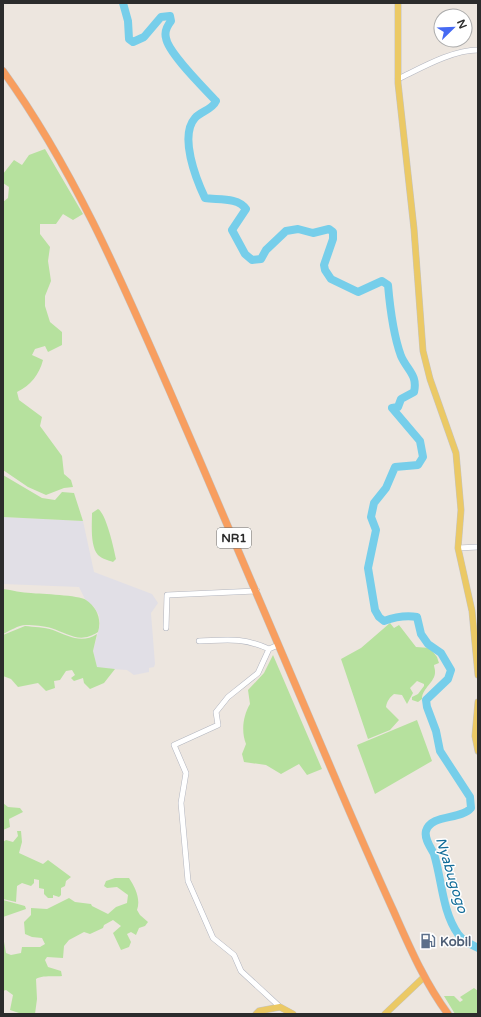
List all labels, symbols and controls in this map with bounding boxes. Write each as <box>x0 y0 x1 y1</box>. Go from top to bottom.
north arrow <box>433 8 473 48</box>
text: N <box>454 18 469 31</box>
road number: NR1 <box>217 528 251 548</box>
water label: Nyabugogo <box>432 835 472 917</box>
fuel station icon: Kobil <box>419 932 437 950</box>
place label: Kobil <box>440 934 471 950</box>

